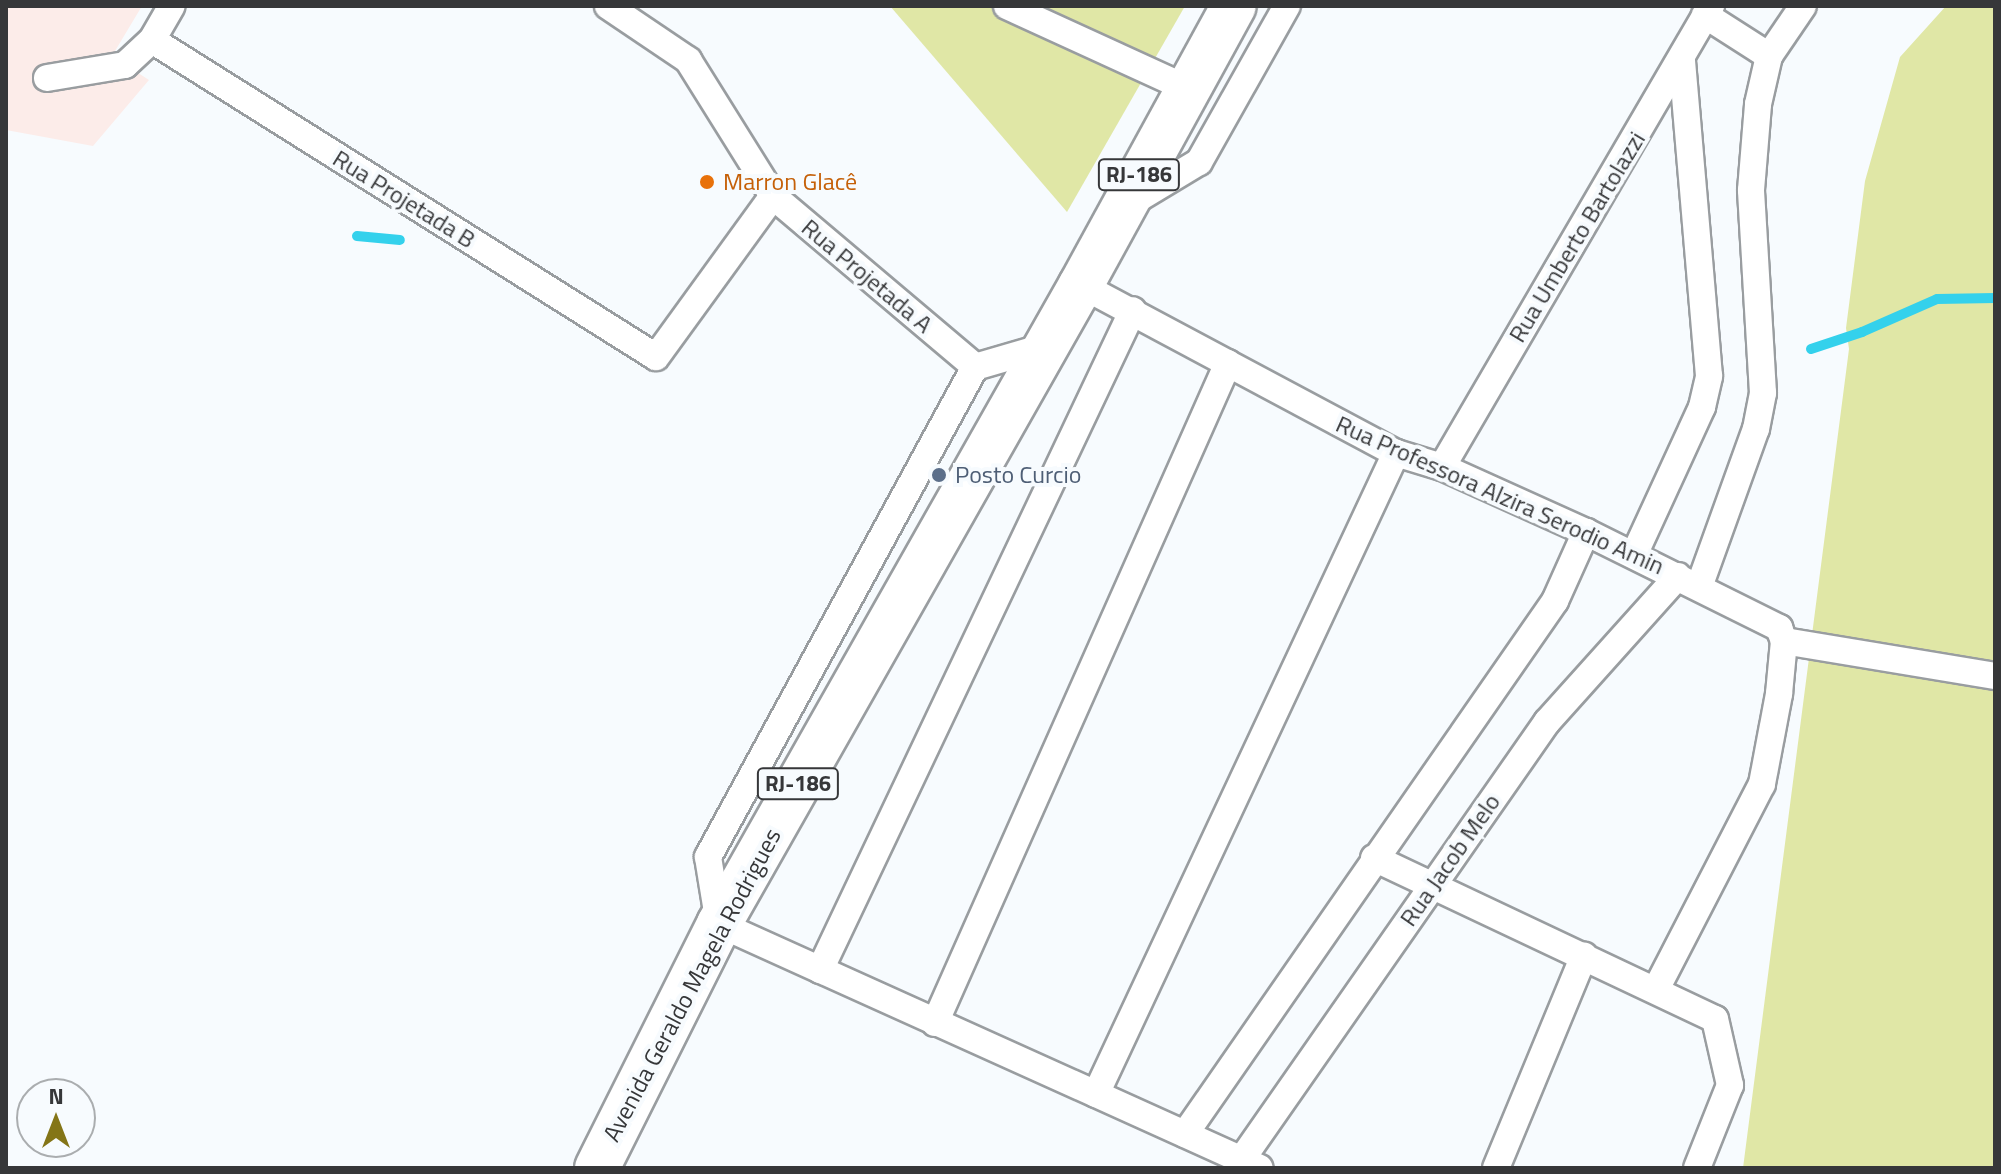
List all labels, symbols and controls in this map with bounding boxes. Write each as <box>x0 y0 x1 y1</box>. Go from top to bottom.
street label: Rua Umberto Bartolazzi <box>1503 126 1651 348</box>
street label: Rua Projetada B <box>328 144 480 254</box>
road number: RJ-186 <box>1097 157 1181 193</box>
place label: Marron Glacê <box>723 168 857 196</box>
marker: Marron Glacê <box>698 173 716 191</box>
street label: Rua Projetada A <box>796 213 938 339</box>
street label: Rua Professora Alzira Serodio Amin <box>1331 409 1669 581</box>
place label: Posto Curcio <box>955 461 1081 489</box>
marker: Posto Curcio <box>930 466 948 484</box>
road number: RJ-186 <box>756 766 840 802</box>
street label: Rua Jacob Melo <box>1394 788 1506 932</box>
street label: Avenida Geraldo Magela Rodrigues <box>597 824 787 1146</box>
north arrow <box>16 1078 96 1158</box>
text: N <box>48 1079 64 1113</box>

